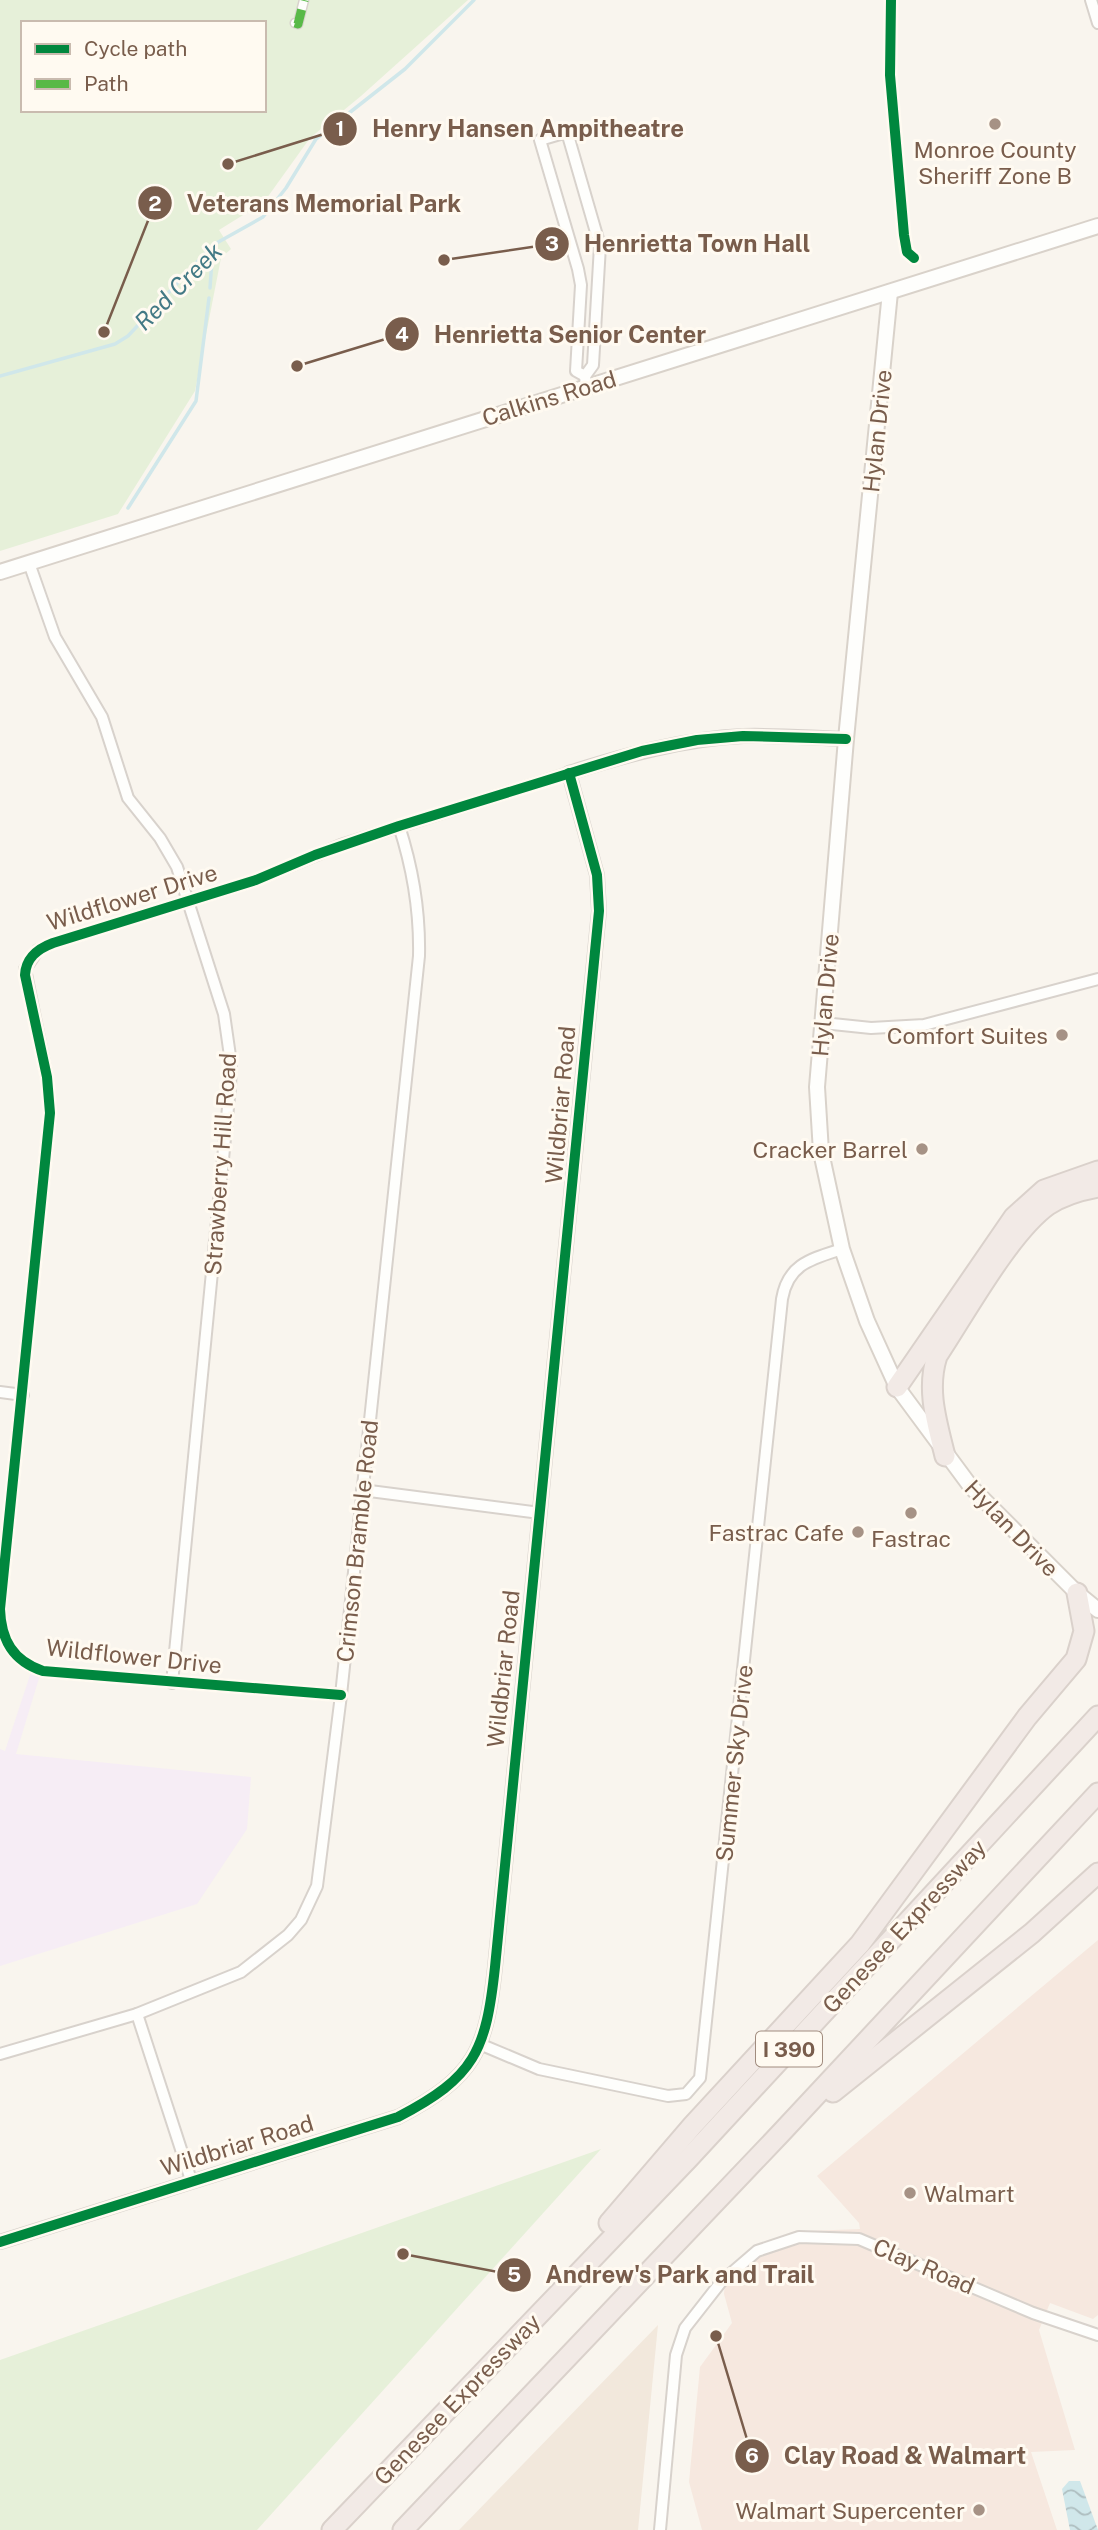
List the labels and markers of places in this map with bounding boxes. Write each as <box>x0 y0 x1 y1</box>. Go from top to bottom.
callout: Henry Hansen Ampitheatre <box>322 107 698 152</box>
marker: Monroe County Sheriff Zone B <box>987 116 1003 132</box>
place label: Monroe County Sheriff Zone B <box>913 136 1077 189</box>
callout: Veterans Memorial Park <box>138 181 475 226</box>
callout: Henrietta Town Hall <box>534 221 824 266</box>
callout: Henrietta Senior Center <box>385 312 720 357</box>
place label: Comfort Suites <box>887 1022 1048 1049</box>
marker: Comfort Suites <box>1054 1027 1070 1043</box>
place label: Cracker Barrel <box>753 1136 908 1163</box>
marker: Cracker Barrel <box>914 1141 930 1157</box>
marker: Fastrac <box>903 1505 919 1521</box>
place label: Fastrac Cafe <box>708 1519 844 1546</box>
marker: Fastrac Cafe <box>850 1524 866 1540</box>
place label: Fastrac <box>871 1525 951 1552</box>
place label: Walmart <box>924 2180 1015 2207</box>
marker: Walmart <box>902 2185 918 2201</box>
callout: Andrew's Park and Trail <box>496 2253 829 2298</box>
callout: Clay Road & Walmart <box>735 2433 1041 2478</box>
place label: Walmart Supercenter <box>735 2497 965 2524</box>
marker: Walmart Supercenter <box>971 2502 987 2518</box>

